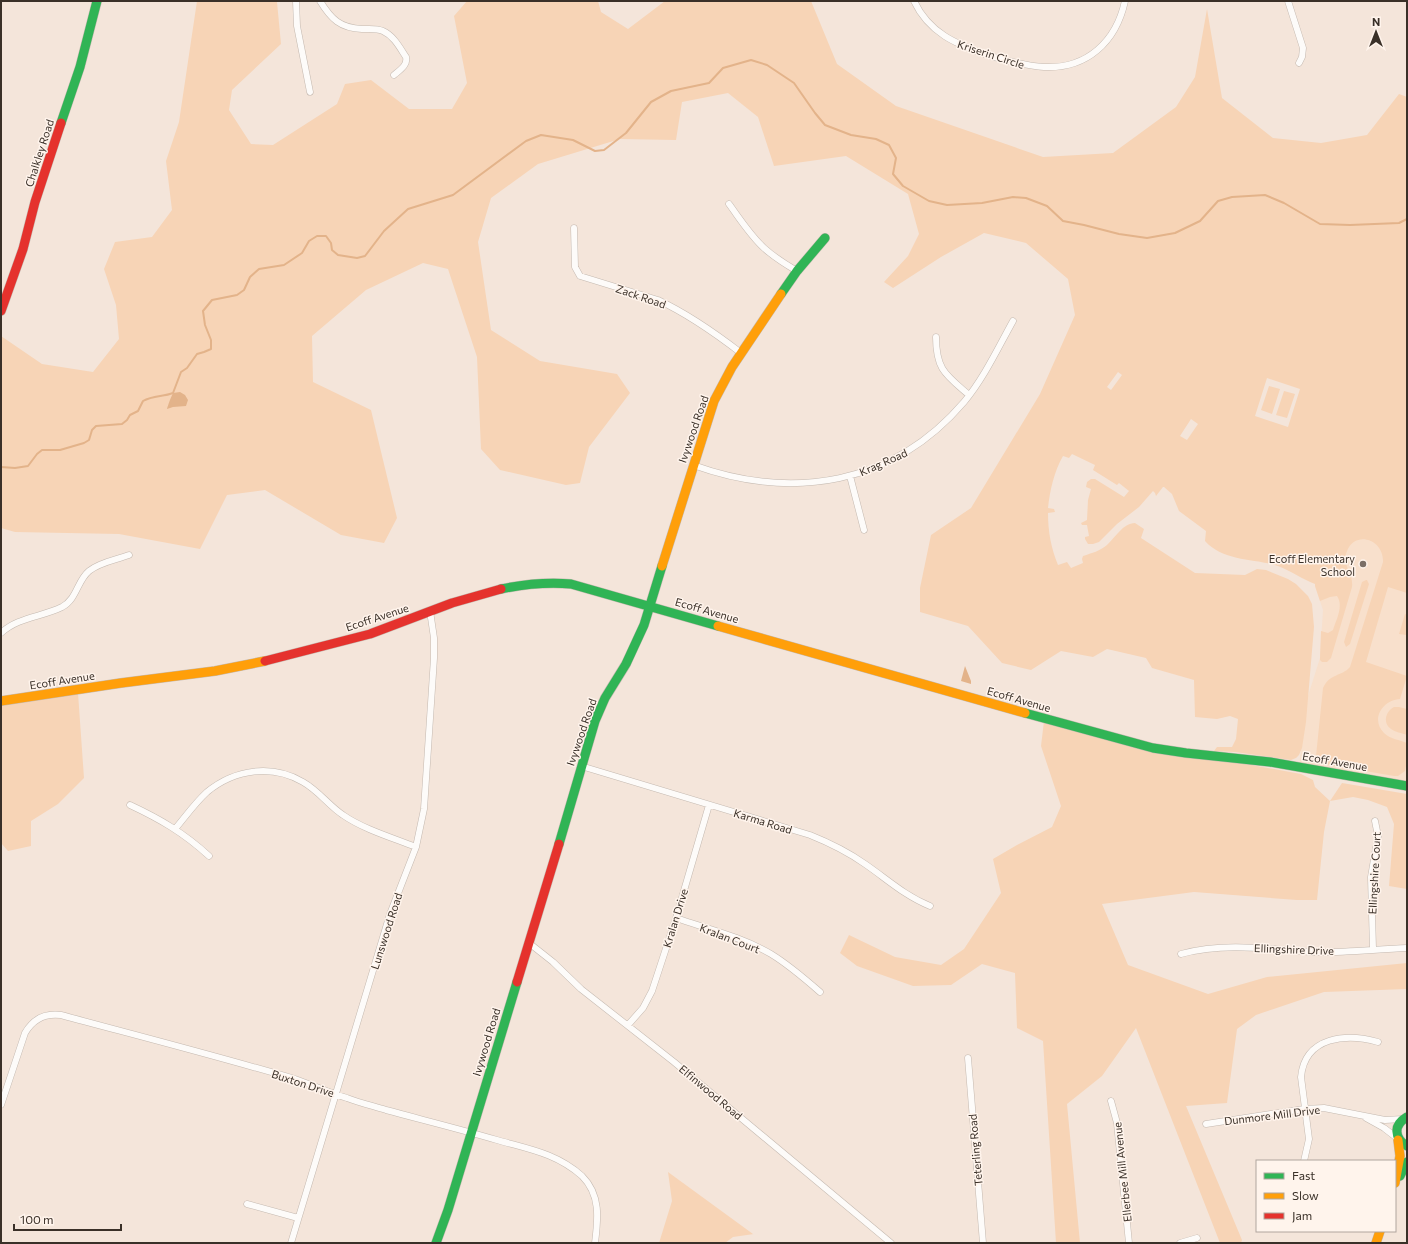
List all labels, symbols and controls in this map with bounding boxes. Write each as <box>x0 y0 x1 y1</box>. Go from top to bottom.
north arrow <box>1356 12 1396 52</box>
text: N <box>1372 15 1380 28</box>
street label: Kriserin Circle <box>956 37 1026 71</box>
street label: Chalkley Road <box>22 118 56 188</box>
street label: Zack Road <box>614 281 668 311</box>
street label: Ivywood Road <box>675 394 711 464</box>
street label: Krag Road <box>857 446 909 478</box>
place label: Ecoff Elementary School <box>1269 552 1355 578</box>
marker: Ecoff Elementary School <box>1358 559 1368 569</box>
street label: Ecoff Avenue <box>674 595 741 625</box>
street label: Ecoff Avenue <box>344 601 410 633</box>
street label: Ecoff Avenue <box>29 668 96 692</box>
street label: Ecoff Avenue <box>986 684 1053 714</box>
street label: Ivywood Road <box>563 697 599 767</box>
street label: Ecoff Avenue <box>1302 749 1369 773</box>
street label: Karma Road <box>732 806 794 836</box>
street label: Ellingshire Court <box>1365 831 1383 915</box>
street label: Kralan Drive <box>660 887 690 949</box>
street label: Lunswood Road <box>368 891 404 971</box>
street label: Kralan Court <box>698 921 762 956</box>
street label: Ellingshire Drive <box>1254 941 1334 957</box>
street label: Ivywood Road <box>470 1006 502 1078</box>
street label: Elfinwood Road <box>677 1062 745 1122</box>
street label: Buxton Drive <box>270 1067 336 1099</box>
street label: Dunmore Mill Drive <box>1223 1103 1321 1127</box>
street label: Teterling Road <box>965 1113 985 1187</box>
street label: Ellerbee Mill Avenue <box>1110 1121 1134 1223</box>
legend <box>1256 1160 1396 1232</box>
text: Fast <box>1292 1168 1315 1182</box>
text: Slow <box>1292 1188 1319 1202</box>
scale bar <box>14 1206 121 1232</box>
text: Jam <box>1292 1208 1312 1223</box>
text: 100 m <box>20 1212 54 1226</box>

